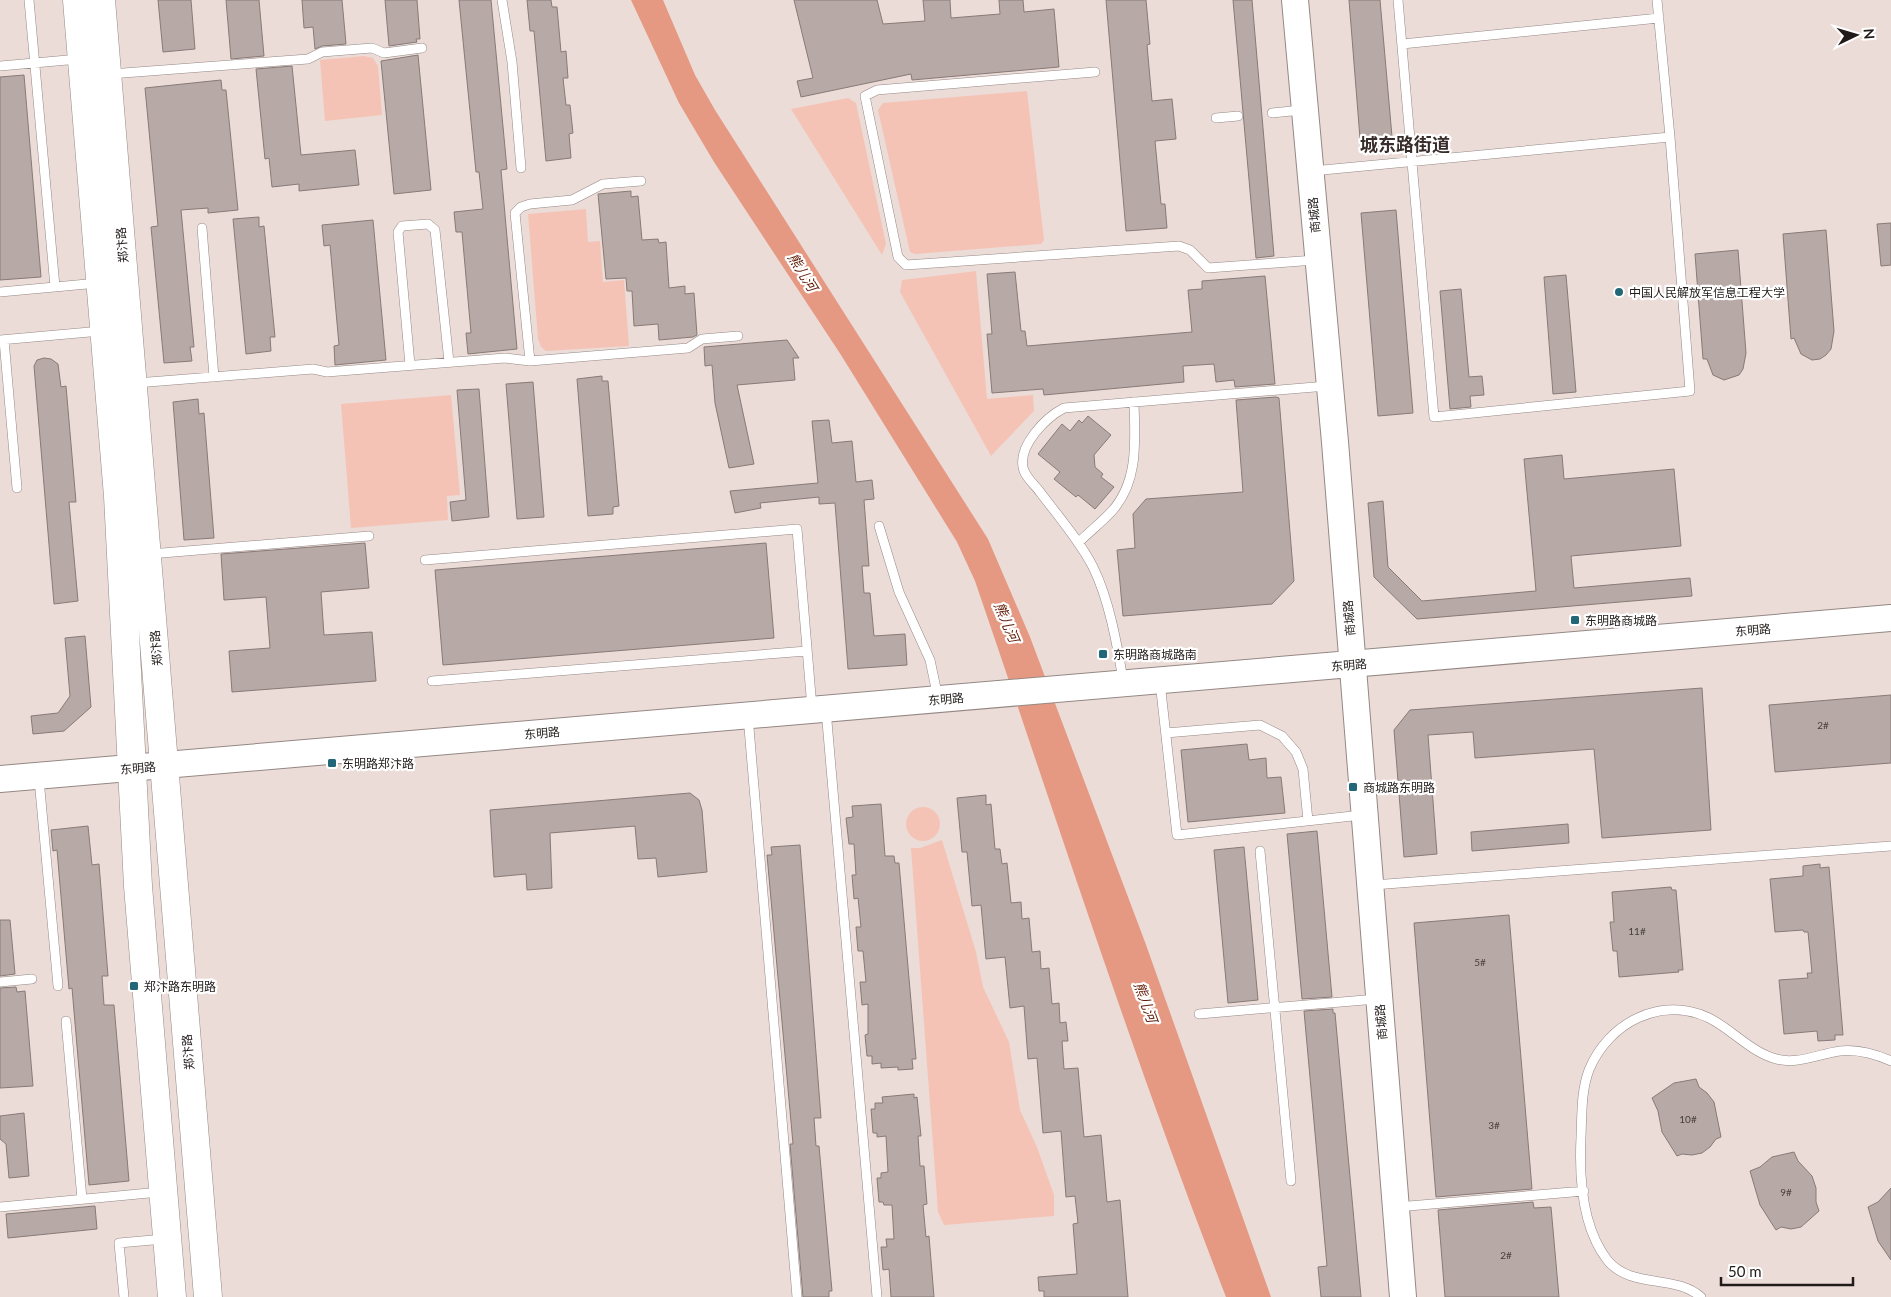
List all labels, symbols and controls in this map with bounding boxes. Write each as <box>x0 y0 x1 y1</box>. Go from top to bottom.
north arrow <box>1831 10 1881 60</box>
text: N <box>1861 28 1878 40</box>
district label: 城东路街道 <box>1360 133 1450 155</box>
street label: 商城路 <box>1305 196 1323 234</box>
street label: 郑汴路 <box>113 226 131 264</box>
water label: 熊儿河 <box>785 250 823 297</box>
place label: 中国人民解放军信息工程大学 <box>1629 285 1785 300</box>
marker: 中国人民解放军信息工程大学 <box>1613 286 1625 298</box>
water label: 熊儿河 <box>991 599 1024 647</box>
street label: 商城路 <box>1340 599 1358 637</box>
place label: 东明路商城路 <box>1585 613 1657 628</box>
marker: 东明路商城路 <box>1569 614 1581 626</box>
street label: 东明路 <box>1734 621 1772 639</box>
street label: 郑汴路 <box>147 629 165 667</box>
place label: 东明路商城路南 <box>1113 647 1197 662</box>
marker: 东明路商城路南 <box>1097 648 1109 660</box>
street label: 东明路 <box>1330 656 1368 674</box>
street label: 东明路 <box>927 690 965 708</box>
house number: 2# <box>1817 719 1829 731</box>
street label: 东明路 <box>523 724 561 742</box>
place label: 东明路郑汴路 <box>342 756 414 771</box>
marker: 东明路郑汴路 <box>326 757 338 769</box>
street label: 东明路 <box>119 759 157 777</box>
place label: 商城路东明路 <box>1363 780 1435 795</box>
marker: 商城路东明路 <box>1347 781 1359 793</box>
house number: 11# <box>1628 925 1646 937</box>
house number: 5# <box>1474 956 1486 968</box>
place label: 郑汴路东明路 <box>144 979 216 994</box>
water label: 熊儿河 <box>1131 979 1162 1027</box>
marker: 郑汴路东明路 <box>128 980 140 992</box>
street label: 商城路 <box>1372 1003 1390 1041</box>
street label: 郑汴路 <box>179 1033 197 1071</box>
house number: 10# <box>1679 1113 1697 1125</box>
house number: 3# <box>1488 1119 1500 1131</box>
house number: 9# <box>1780 1186 1792 1198</box>
house number: 2# <box>1500 1249 1512 1261</box>
scale bar <box>1721 1254 1854 1286</box>
text: 50 m <box>1728 1262 1762 1280</box>

